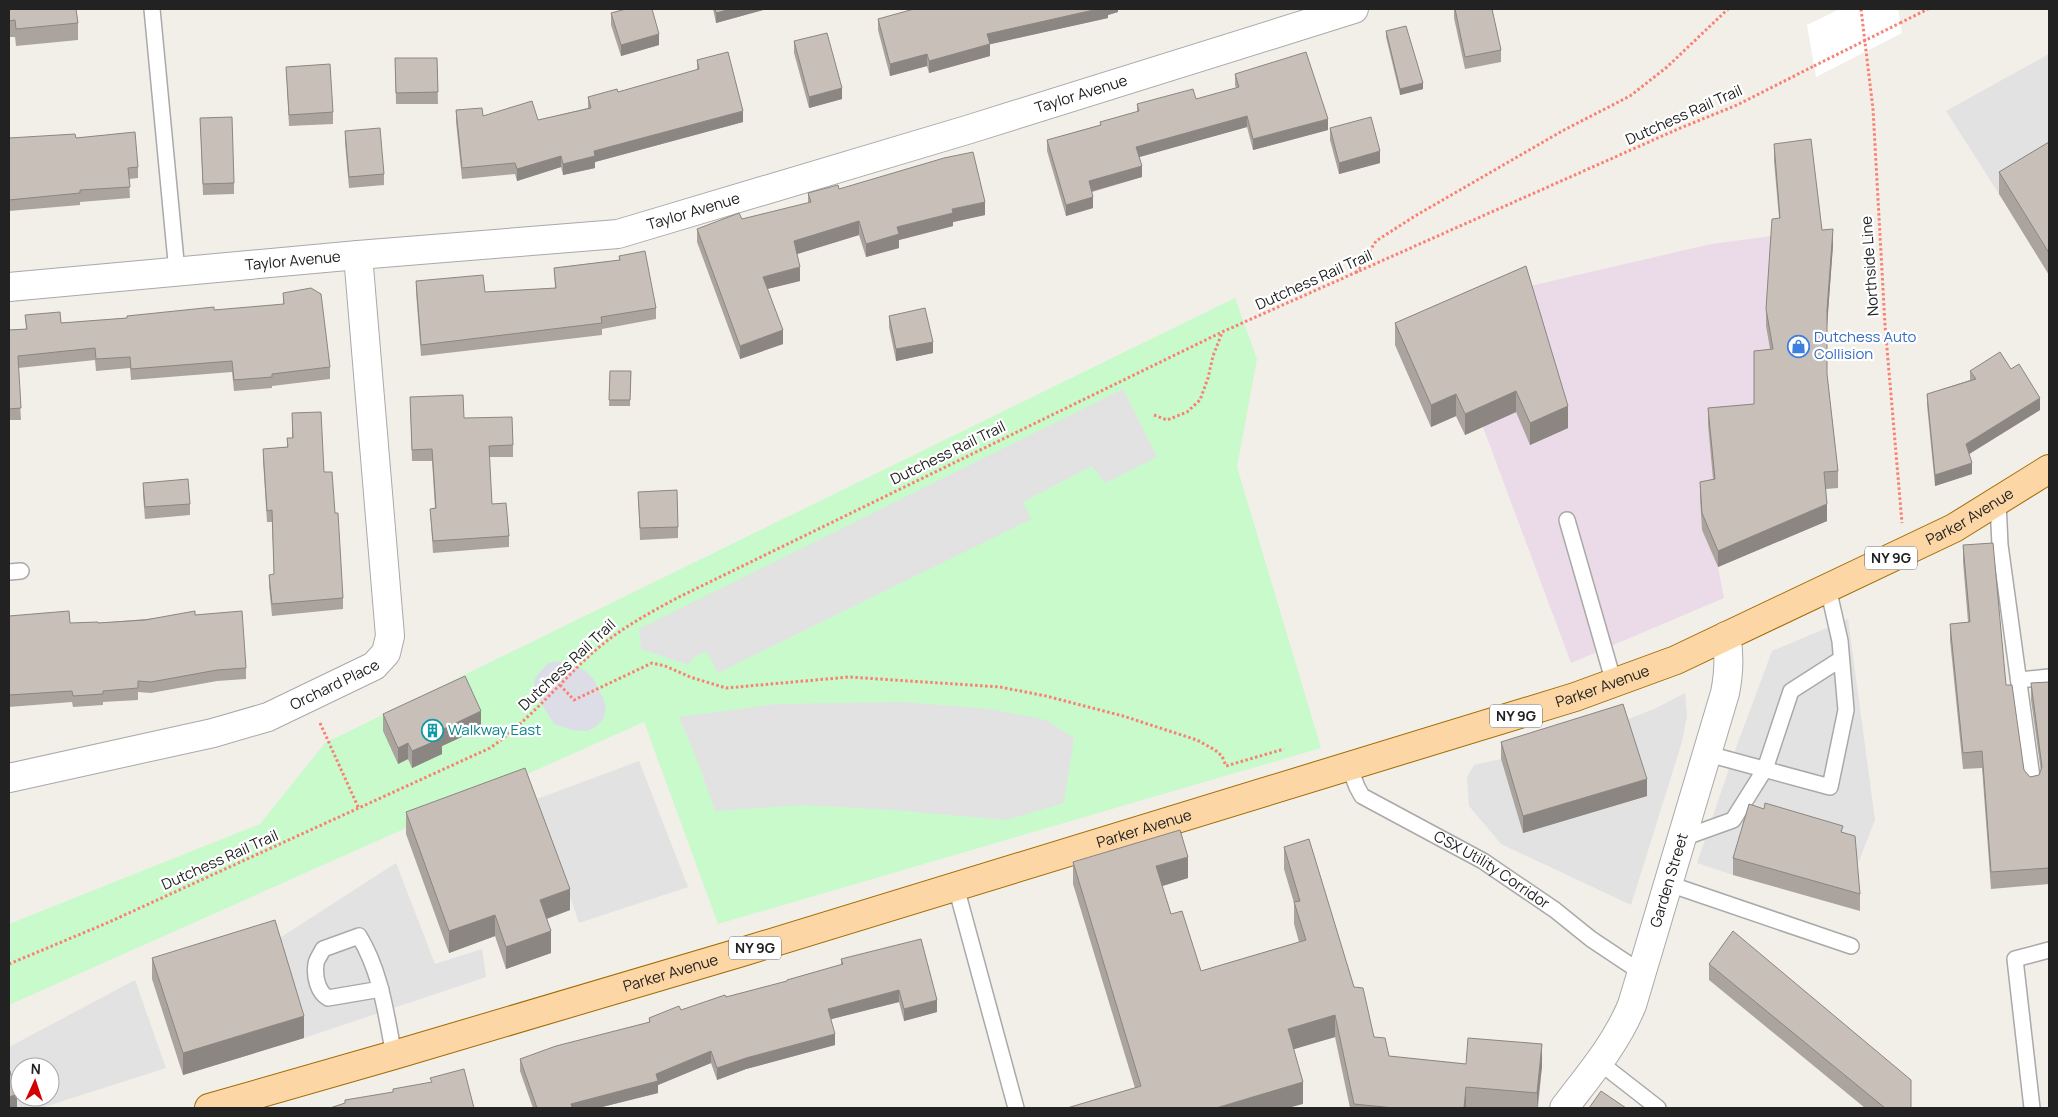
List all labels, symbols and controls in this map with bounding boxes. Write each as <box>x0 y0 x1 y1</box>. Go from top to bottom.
street label: Taylor Avenue <box>1032 69 1130 118</box>
street label: Dutchess Rail Trail <box>1622 79 1746 150</box>
street label: Taylor Avenue <box>644 187 742 235</box>
street label: Northside Line <box>1856 215 1883 317</box>
street label: Dutchess Rail Trail <box>1252 244 1376 315</box>
street label: Taylor Avenue <box>244 246 342 275</box>
place label: Dutchess Auto Collision <box>1814 326 1917 364</box>
shop icon: Dutchess Auto Collision <box>1786 334 1810 358</box>
street label: Dutchess Rail Trail <box>887 416 1009 490</box>
street label: Parker Avenue <box>1922 482 2018 550</box>
road number: NY 9G <box>1865 546 1917 570</box>
street label: Dutchess Rail Trail <box>513 614 620 715</box>
street label: Orchard Place <box>286 655 385 715</box>
street label: Parker Avenue <box>1553 660 1653 712</box>
road number: NY 9G <box>1490 704 1542 728</box>
building icon: Walkway East <box>420 718 444 742</box>
place label: Walkway East <box>448 719 541 740</box>
street label: Parker Avenue <box>1094 804 1194 853</box>
street label: Dutchess Rail Trail <box>158 824 282 895</box>
street label: CSX Utility Corridor <box>1430 825 1554 914</box>
street label: Garden Street <box>1645 830 1693 930</box>
road number: NY 9G <box>729 936 781 960</box>
street label: Parker Avenue <box>620 949 721 997</box>
north arrow <box>10 1057 60 1107</box>
text: N <box>30 1059 41 1078</box>

